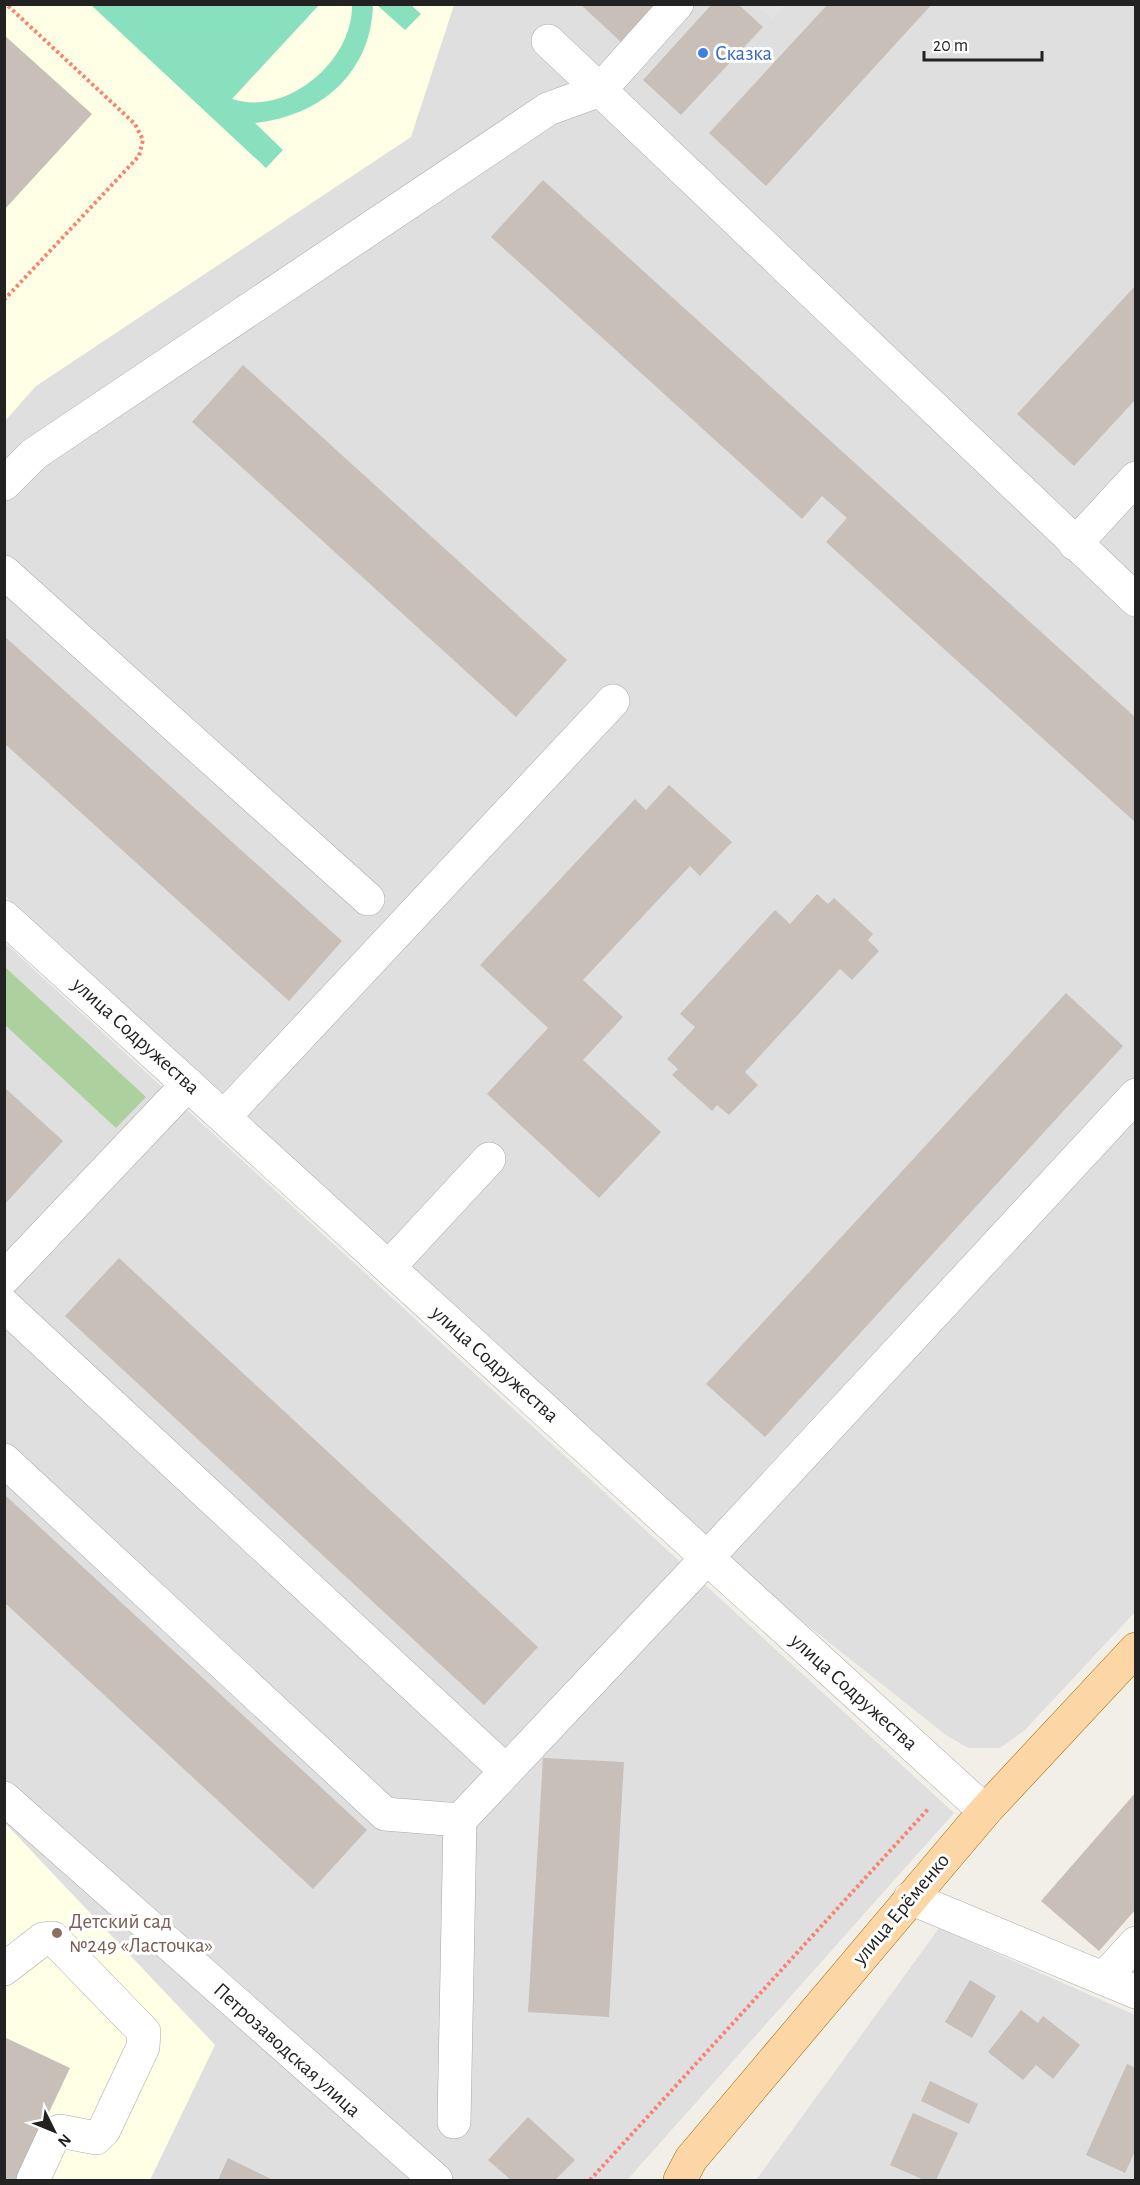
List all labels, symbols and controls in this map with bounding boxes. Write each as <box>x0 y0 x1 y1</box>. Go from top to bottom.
scale bar <box>924 24 1042 62</box>
text: 20 m <box>933 37 968 55</box>
place label: Сказка <box>715 43 773 64</box>
marker: Сказка <box>696 46 710 60</box>
street label: улица Содружества <box>68 973 204 1099</box>
street label: улица Содружества <box>427 1301 563 1427</box>
street label: улица Содружества <box>786 1629 922 1755</box>
street label: улица Ерёменко <box>848 1849 953 1969</box>
place label: Детский сад №249 «Ласточка» <box>69 1911 213 1956</box>
marker: Детский сад №249 «Ласточка» <box>50 1926 64 1940</box>
street label: Петрозаводская улица <box>209 1979 365 2122</box>
north arrow <box>24 2101 84 2161</box>
text: N <box>55 2131 74 2150</box>

